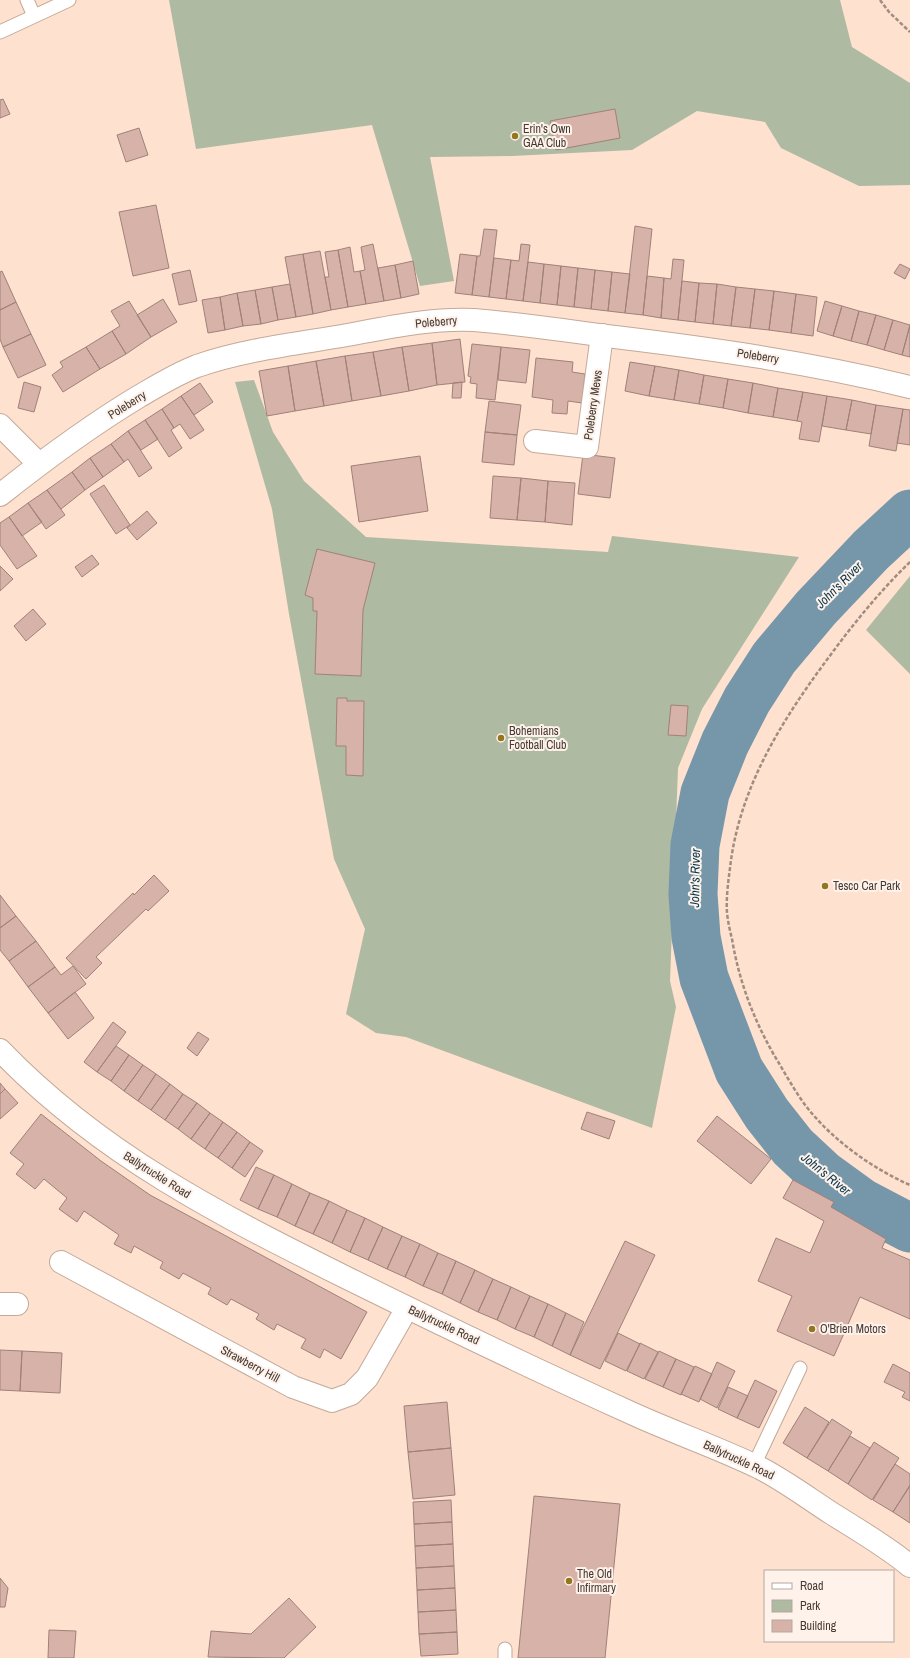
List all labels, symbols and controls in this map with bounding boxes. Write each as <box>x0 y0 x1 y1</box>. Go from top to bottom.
place label: Erin's Own GAA Club <box>523 121 571 151</box>
marker: Erin's Own GAA Club <box>510 131 520 141</box>
street label: Poleberry <box>414 312 458 332</box>
street label: Poleberry <box>736 345 780 367</box>
street label: Poleberry Mews <box>580 369 606 441</box>
street label: Poleberry <box>105 387 149 423</box>
water label: John's River <box>811 558 866 613</box>
place label: Bohemians Football Club <box>509 723 567 753</box>
marker: Bohemians Football Club <box>496 733 506 743</box>
water label: John's River <box>686 848 704 909</box>
place label: Tesco Car Park <box>833 878 900 894</box>
marker: Tesco Car Park <box>820 881 830 891</box>
street label: Ballytruckle Road <box>120 1148 194 1202</box>
water label: John's River <box>797 1148 855 1199</box>
street label: Ballytruckle Road <box>406 1302 482 1348</box>
place label: O'Brien Motors <box>820 1321 886 1337</box>
marker: O'Brien Motors <box>807 1324 817 1334</box>
street label: Strawberry Hill <box>218 1342 282 1386</box>
street label: Ballytruckle Road <box>701 1437 777 1483</box>
place label: The Old Infirmary <box>577 1566 616 1596</box>
legend <box>764 1570 894 1642</box>
marker: The Old Infirmary <box>564 1576 574 1586</box>
text: Road <box>800 1578 824 1594</box>
text: Park <box>800 1598 820 1614</box>
text: Building <box>800 1618 837 1634</box>

